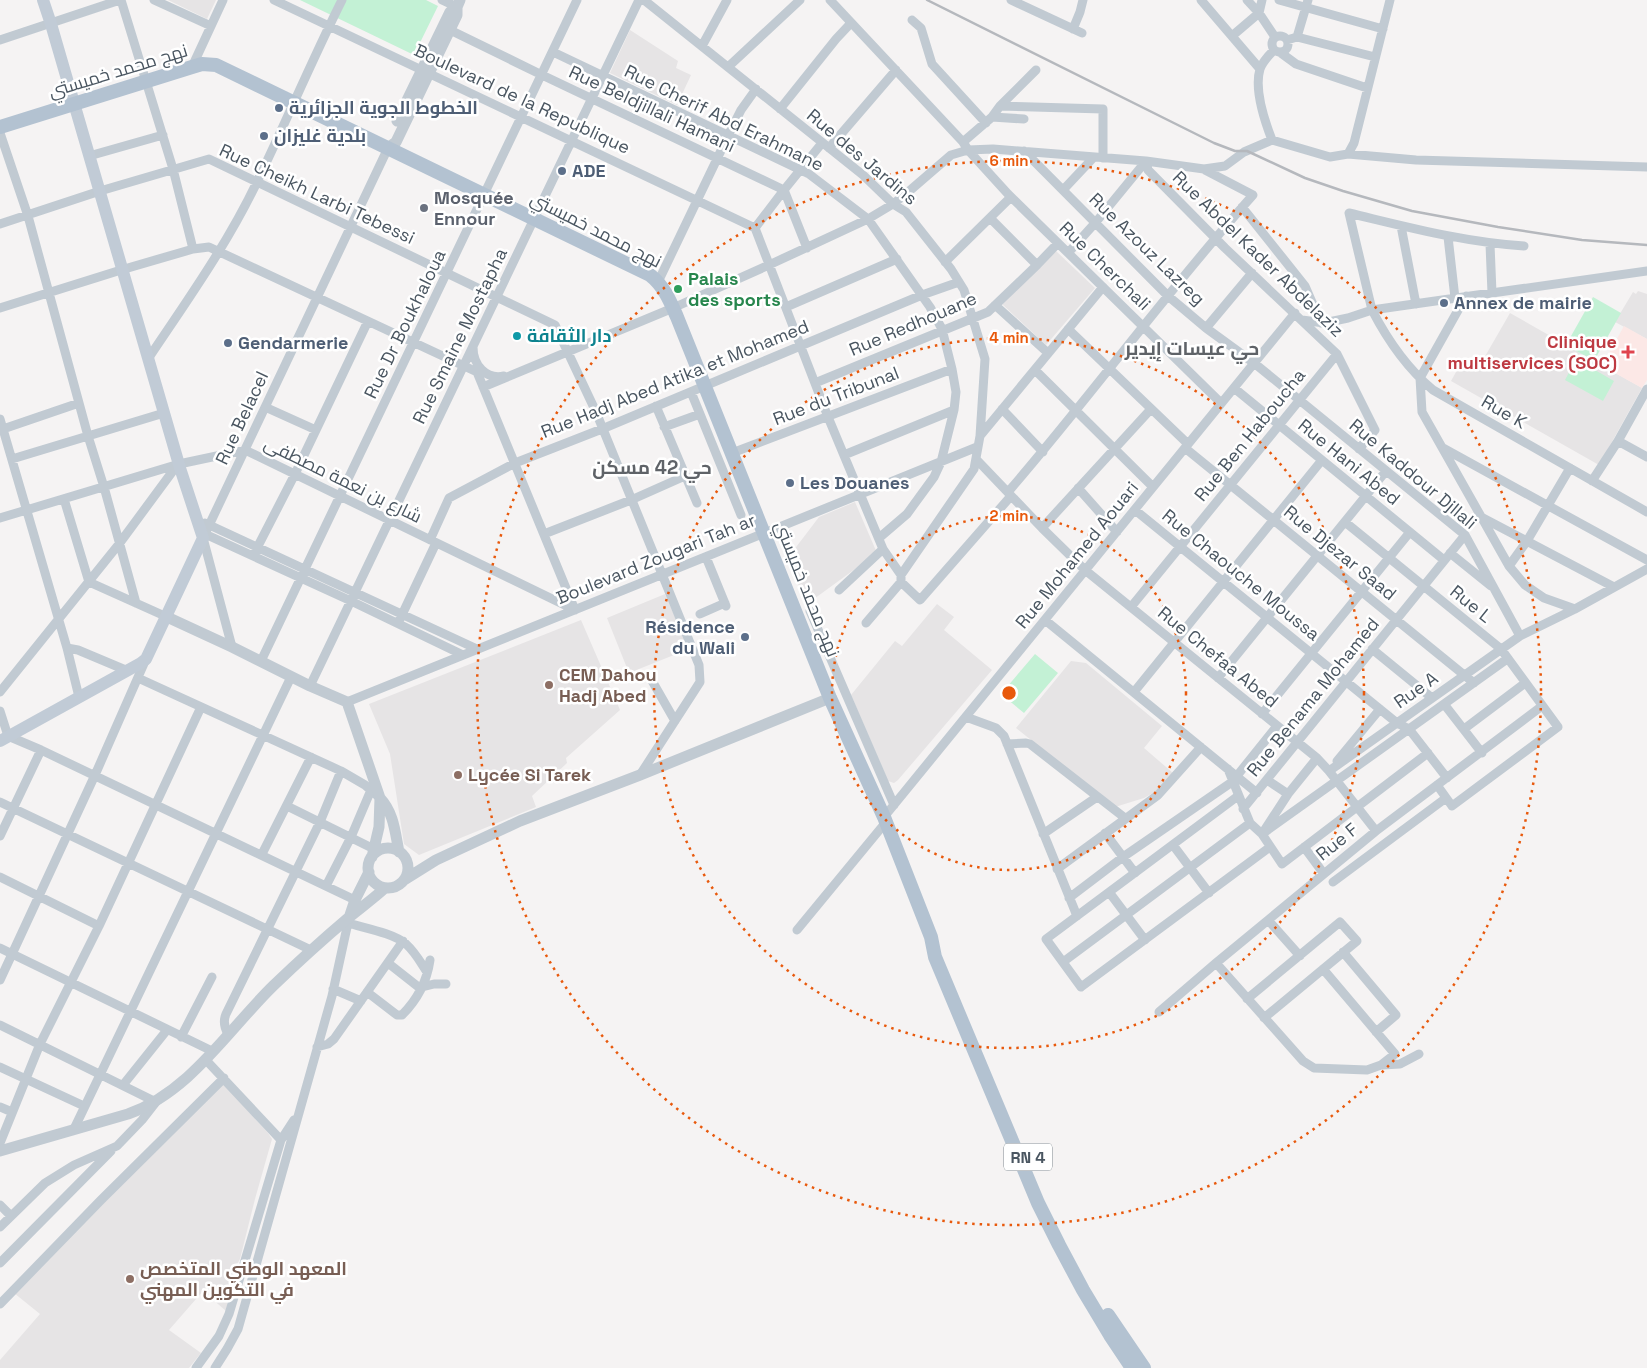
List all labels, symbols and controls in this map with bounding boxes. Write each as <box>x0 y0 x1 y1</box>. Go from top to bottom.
street label: نهج محمد خميستي <box>45 38 191 105</box>
street label: Boulevard de la Republique <box>411 38 634 159</box>
street label: Rue Cherif Abd Erahmane <box>621 59 828 176</box>
street label: Rue Beldjillali Hamani <box>565 60 739 157</box>
place label: الخطوط الجوية الجزائرية <box>289 96 478 119</box>
marker: الخطوط الجوية الجزائرية <box>273 102 285 114</box>
street label: Rue des Jardins <box>802 104 922 210</box>
place label: بلدية غليزان <box>274 124 366 147</box>
marker: بلدية غليزان <box>258 130 270 142</box>
street label: Rue Cheikh Larbi Tebessi <box>216 138 419 249</box>
text: 6 min <box>989 151 1029 170</box>
place label: ADE <box>572 159 605 182</box>
marker: ADE <box>556 165 568 177</box>
street label: Rue Abdel Kader Abdelaziz <box>1168 166 1349 342</box>
place label: Mosquée Ennour <box>434 186 514 230</box>
street label: نهج محمد خميستي <box>525 187 666 275</box>
street label: Rue Azouz Lazreg <box>1085 188 1210 310</box>
marker: Mosquée Ennour <box>418 202 430 214</box>
street label: Rue Cherchali <box>1055 216 1156 315</box>
street label: Rue Smaine Mostapha <box>407 244 512 427</box>
street label: Rue Dr Boukhaloua <box>358 245 451 402</box>
place label: Palais des sports <box>688 267 781 311</box>
marker: Palais des sports <box>672 283 684 295</box>
street label: Rue Redhouane <box>845 286 980 361</box>
place label: Annex de mairie <box>1454 291 1592 314</box>
marker: Annex de mairie <box>1438 297 1450 309</box>
street label: Rue Hadj Abed Atika et Mohamed <box>538 314 812 443</box>
place label: دار الثقافة <box>527 324 611 347</box>
text: 4 min <box>989 328 1029 347</box>
marker: دار الثقافة <box>511 330 523 342</box>
place label: Clinique multiservices (SOC) <box>1448 330 1617 374</box>
place label: Gendarmerie <box>238 331 348 354</box>
district label: حي عيسات إيدير <box>1124 336 1259 364</box>
marker: Gendarmerie <box>222 337 234 349</box>
marker: Clinique multiservices (SOC) <box>1621 345 1635 359</box>
street label: Rue du Tribunal <box>769 361 902 430</box>
street label: Rue Ben Haboucha <box>1189 364 1310 506</box>
street label: Rue Belacel <box>210 367 273 468</box>
street label: Rue K <box>1477 389 1531 434</box>
street label: Rue Hani Abed <box>1294 413 1405 510</box>
street label: Rue Kaddour Djllali <box>1345 413 1482 534</box>
street label: شارع بن نعمة مصطفى <box>260 431 426 529</box>
district label: حي 42 مسكن <box>592 455 712 483</box>
place label: Les Douanes <box>800 471 910 494</box>
street label: Rue Mohamed Aouari <box>1010 476 1143 633</box>
marker: Les Douanes <box>784 477 796 489</box>
street label: Rue Djezar Saad <box>1279 500 1401 605</box>
street label: Rue Chaouche Moussa <box>1158 504 1325 645</box>
text: 2 min <box>990 506 1028 525</box>
street label: Boulevard Zougari Tah ar <box>553 508 759 609</box>
street label: نهج محمد خميستي <box>767 518 845 661</box>
street label: Rue L <box>1446 580 1497 628</box>
street label: Rue Chefaa Abed <box>1153 601 1283 712</box>
street label: Rue Benama Mohamed <box>1241 613 1384 781</box>
place label: Résidence du Wali <box>645 615 735 659</box>
marker: Résidence du Wali <box>739 631 751 643</box>
place label: CEM Dahou Hadj Abed <box>559 663 657 707</box>
street label: Rue A <box>1389 666 1442 713</box>
marker: CEM Dahou Hadj Abed <box>543 679 555 691</box>
centre of rings <box>1000 684 1018 702</box>
place label: Lycée Si Tarek <box>468 763 591 786</box>
marker: Lycée Si Tarek <box>452 769 464 781</box>
street label: Rue F <box>1311 818 1363 865</box>
road number: RN 4 <box>1004 1144 1052 1170</box>
place label: المعهد الوطني المتخصص في التكوين المهني <box>140 1257 347 1305</box>
marker: المعهد الوطني المتخصص في التكوين المهني <box>124 1273 136 1285</box>

